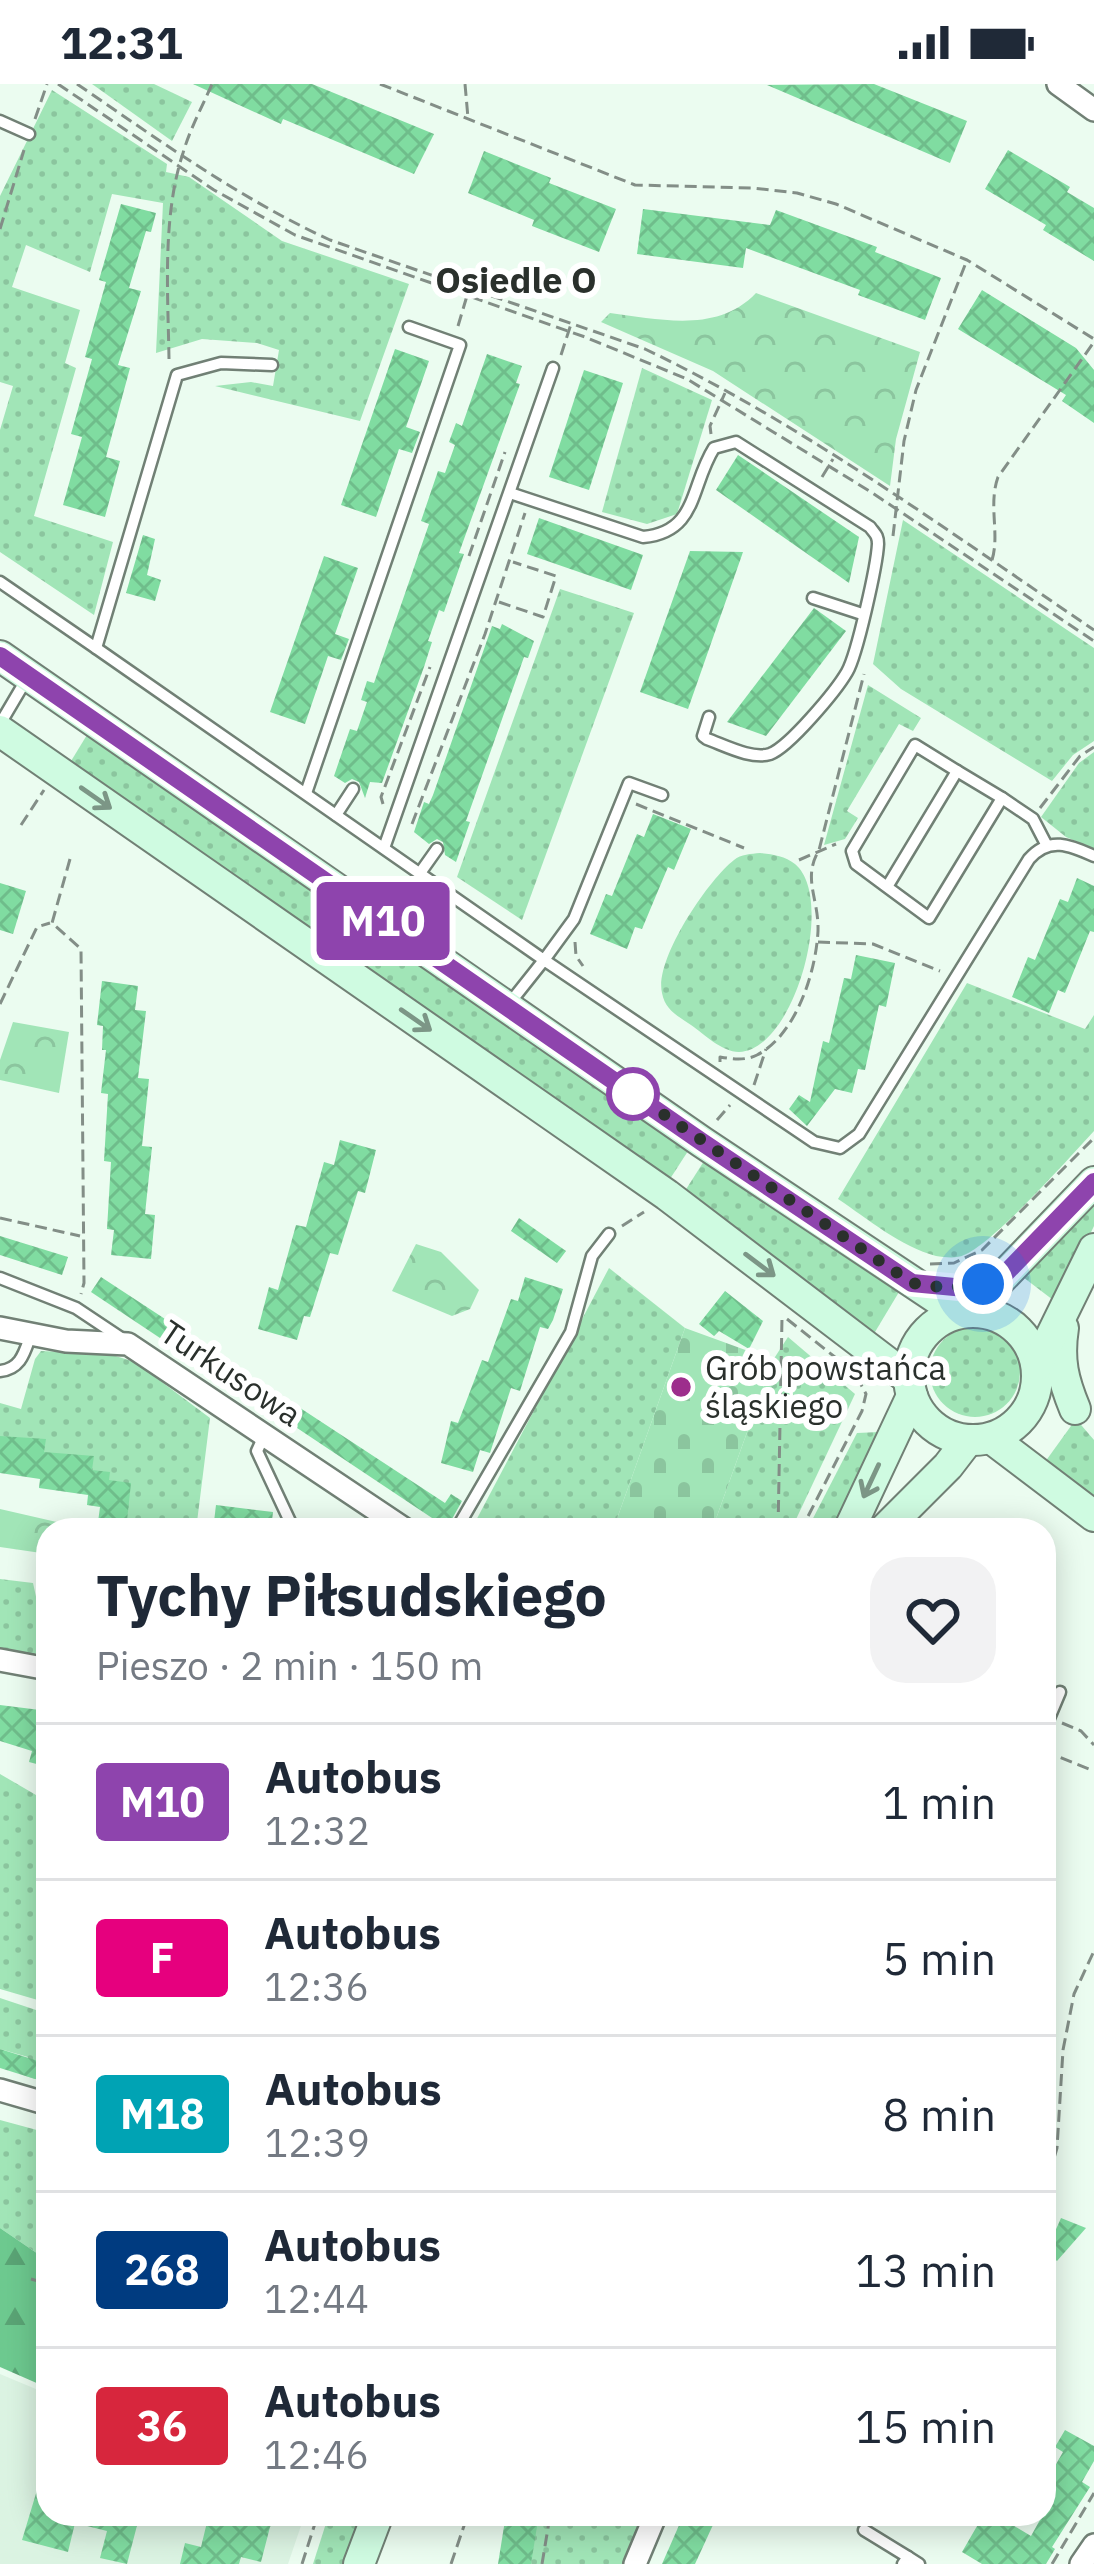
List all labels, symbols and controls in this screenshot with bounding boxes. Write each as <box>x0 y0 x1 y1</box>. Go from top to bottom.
text: 12:31 <box>60 13 183 71</box>
district label: Osiedle O <box>435 256 597 303</box>
one-way arrow <box>79 785 112 810</box>
line badge: M10 <box>314 882 452 960</box>
text: M10 <box>341 893 425 948</box>
one-way arrow <box>399 1007 433 1032</box>
unlabelled marker <box>608 1069 658 1119</box>
one-way arrow <box>743 1252 776 1278</box>
your location <box>953 1254 1013 1314</box>
street label: Turkusowa <box>153 1310 310 1435</box>
place label: Grób powstańca śląskiego <box>705 1346 946 1427</box>
marker: Grób powstańca śląskiego <box>668 1374 694 1400</box>
one-way arrow <box>859 1462 881 1498</box>
button: heart <box>870 1557 996 1683</box>
text: Tychy Piłsudskiego <box>96 1558 607 1632</box>
text: Pieszo · 2 min · 150 m <box>96 1640 483 1691</box>
text: Autobus <box>265 1747 442 1805</box>
text: 1 min <box>882 1773 996 1831</box>
text: M10 <box>120 1774 205 1829</box>
text: 12:32 <box>265 1805 370 1856</box>
text: Autobus <box>264 1903 441 1961</box>
text: 5 min <box>882 1929 996 1987</box>
text: F <box>150 1930 174 1985</box>
text: 12:36 <box>264 1961 369 2012</box>
text: Autobus <box>265 2059 442 2117</box>
text: 8 min <box>882 2085 996 2143</box>
text: M18 <box>120 2086 205 2141</box>
text: 12:39 <box>265 2117 370 2168</box>
text: Autobus <box>264 2215 441 2273</box>
text: 13 min <box>855 2241 996 2299</box>
text: 268 <box>124 2242 200 2297</box>
text: 12:44 <box>264 2273 369 2324</box>
text: Autobus <box>264 2371 441 2429</box>
text: 15 min <box>855 2397 996 2455</box>
text: 36 <box>137 2398 187 2453</box>
text: 12:46 <box>264 2429 369 2480</box>

